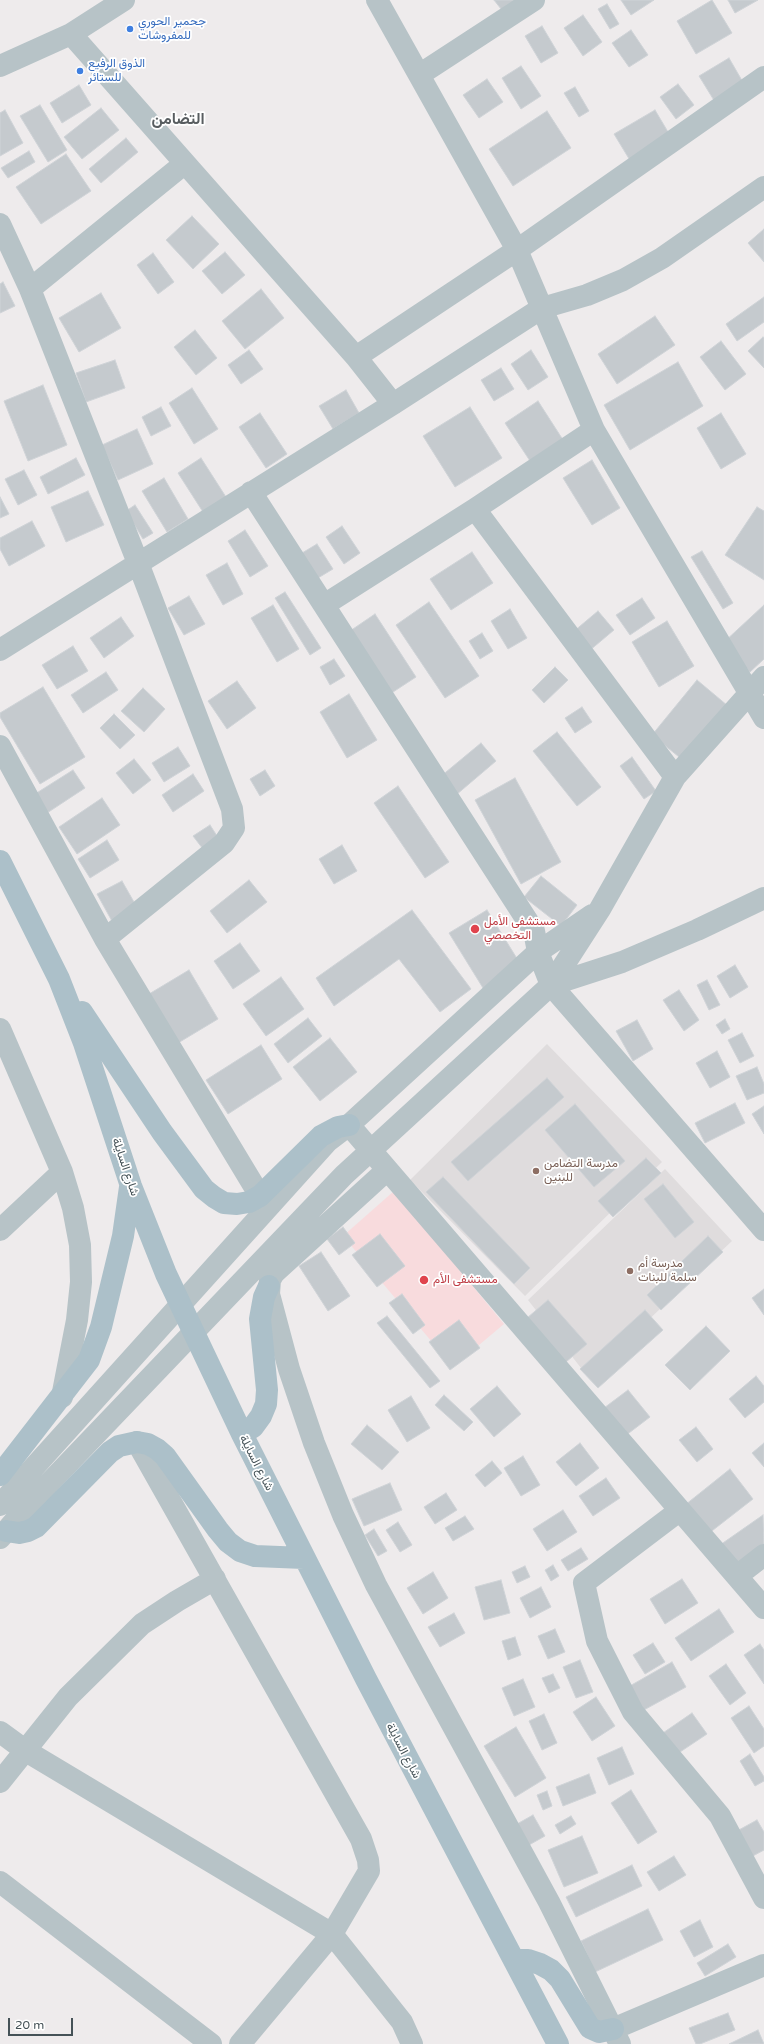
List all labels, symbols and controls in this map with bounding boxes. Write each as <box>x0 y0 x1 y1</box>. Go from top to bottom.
place label: جحمير الحوري للمفروشات <box>138 15 206 43</box>
marker: جحمير الحوري للمفروشات <box>125 24 135 34</box>
place label: الذوق الرفيع للستائر <box>88 57 145 85</box>
marker: الذوق الرفيع للستائر <box>75 66 85 76</box>
district label: التضامن <box>151 110 205 130</box>
place label: مستشفى الأمل التخصصي <box>484 915 556 943</box>
marker: مستشفى الأمل التخصصي <box>469 923 481 935</box>
street label: شارع السايلة <box>108 1136 142 1198</box>
place label: مدرسة التضامن للبنين <box>544 1157 618 1185</box>
marker: مدرسة التضامن للبنين <box>531 1166 541 1176</box>
place label: مدرسة أم سلمة للبنات <box>638 1257 697 1285</box>
marker: مدرسة أم سلمة للبنات <box>625 1266 635 1276</box>
place label: مستشفى الأم <box>433 1273 498 1287</box>
marker: مستشفى الأم <box>418 1274 430 1286</box>
street label: شارع السايلة <box>236 1433 276 1493</box>
street label: شارع السايلة <box>382 1721 424 1781</box>
scale bar <box>10 2010 75 2036</box>
text: 20 m <box>15 2018 44 2032</box>

